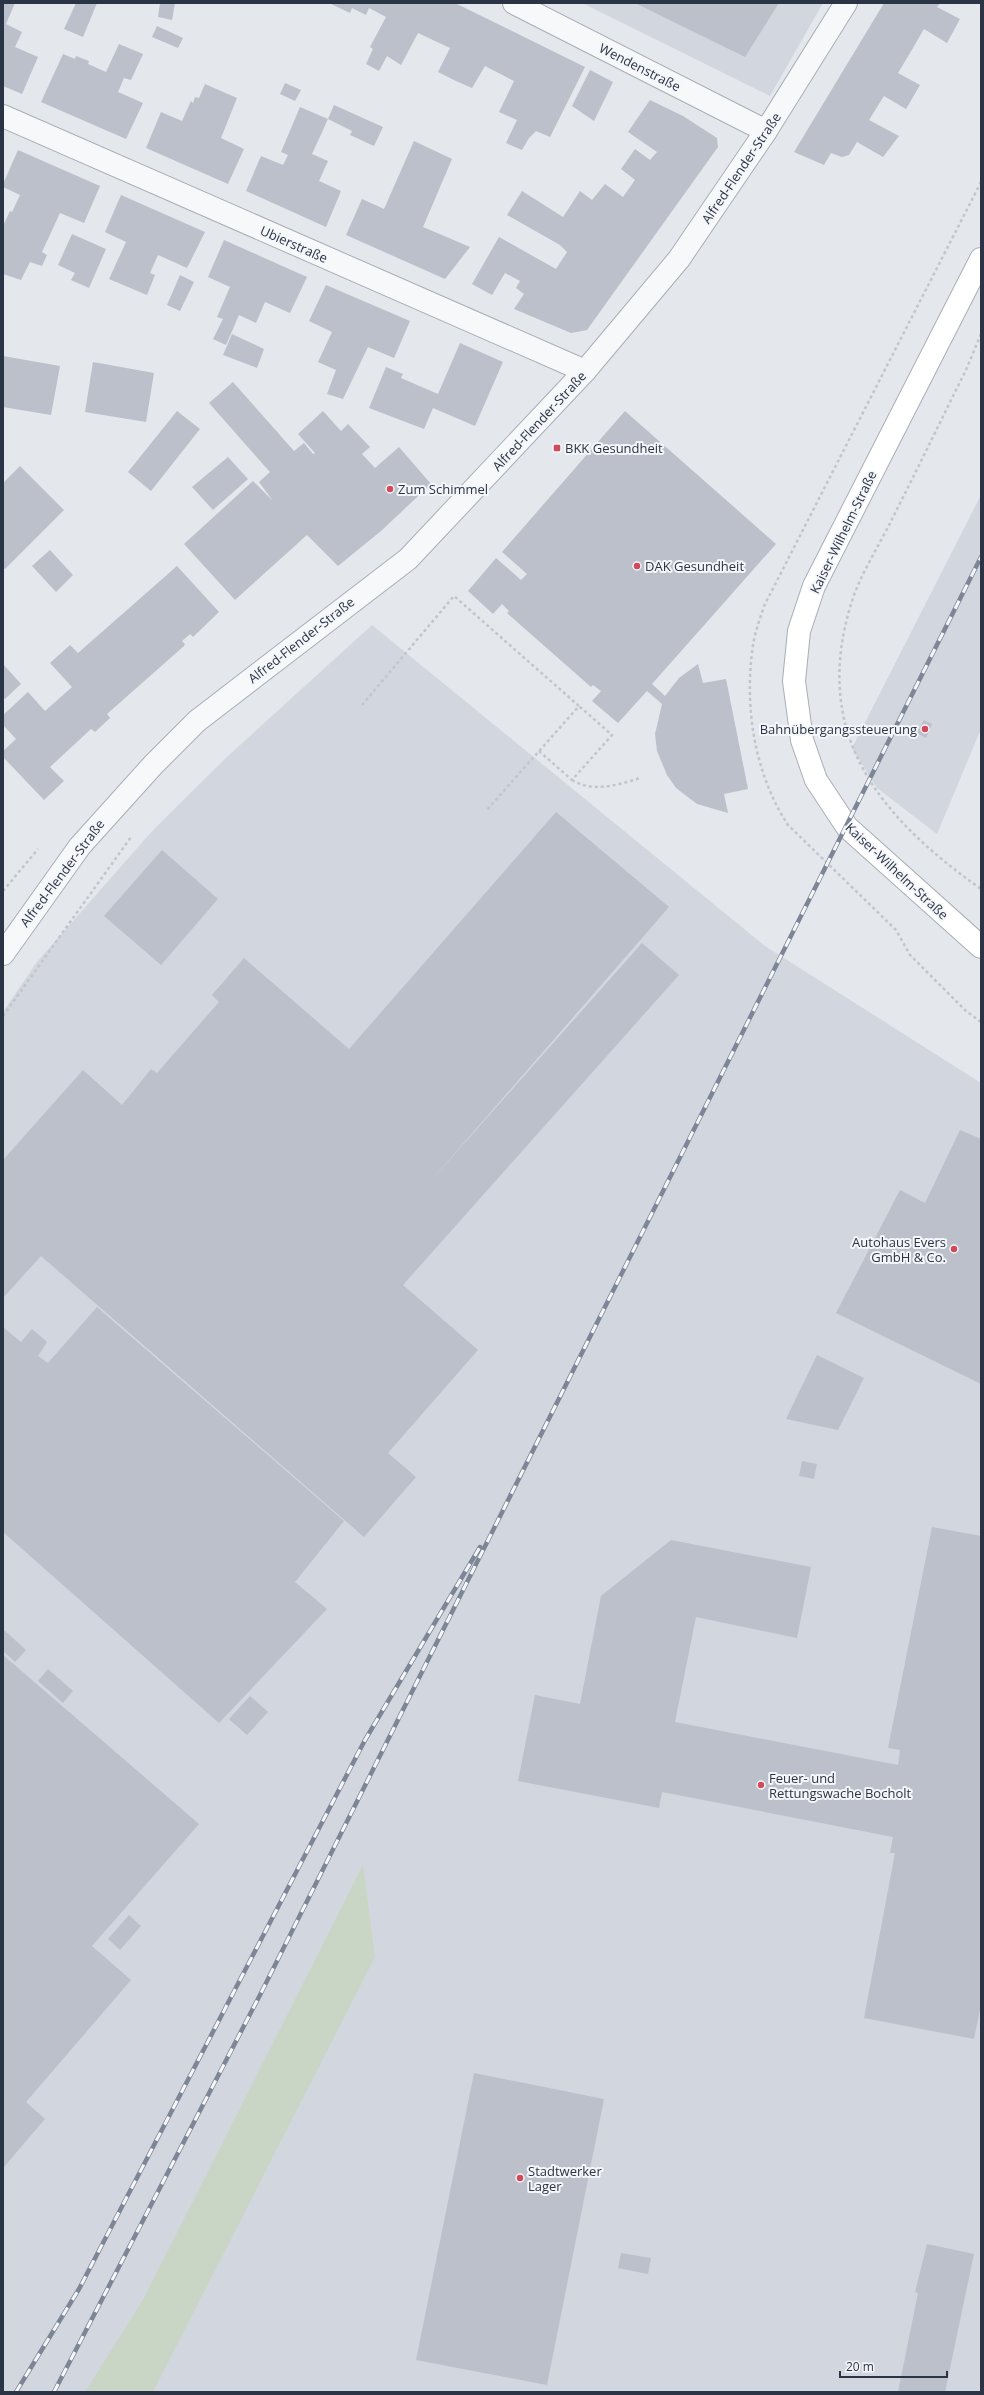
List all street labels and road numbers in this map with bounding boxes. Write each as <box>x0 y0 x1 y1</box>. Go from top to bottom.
street label: Wendenstraße <box>596 39 684 95</box>
street label: Alfred-Flender-Straße <box>697 109 785 227</box>
street label: Ubierstraße <box>257 221 331 267</box>
street label: Alfred-Flender-Straße <box>488 367 590 475</box>
street label: Kaiser-Wilhelm-Straße <box>805 468 881 596</box>
street label: Alfred-Flender-Straße <box>244 593 358 687</box>
street label: Alfred-Flender-Straße <box>16 816 108 930</box>
street label: Kaiser-Wilhelm-Straße <box>842 819 952 923</box>

